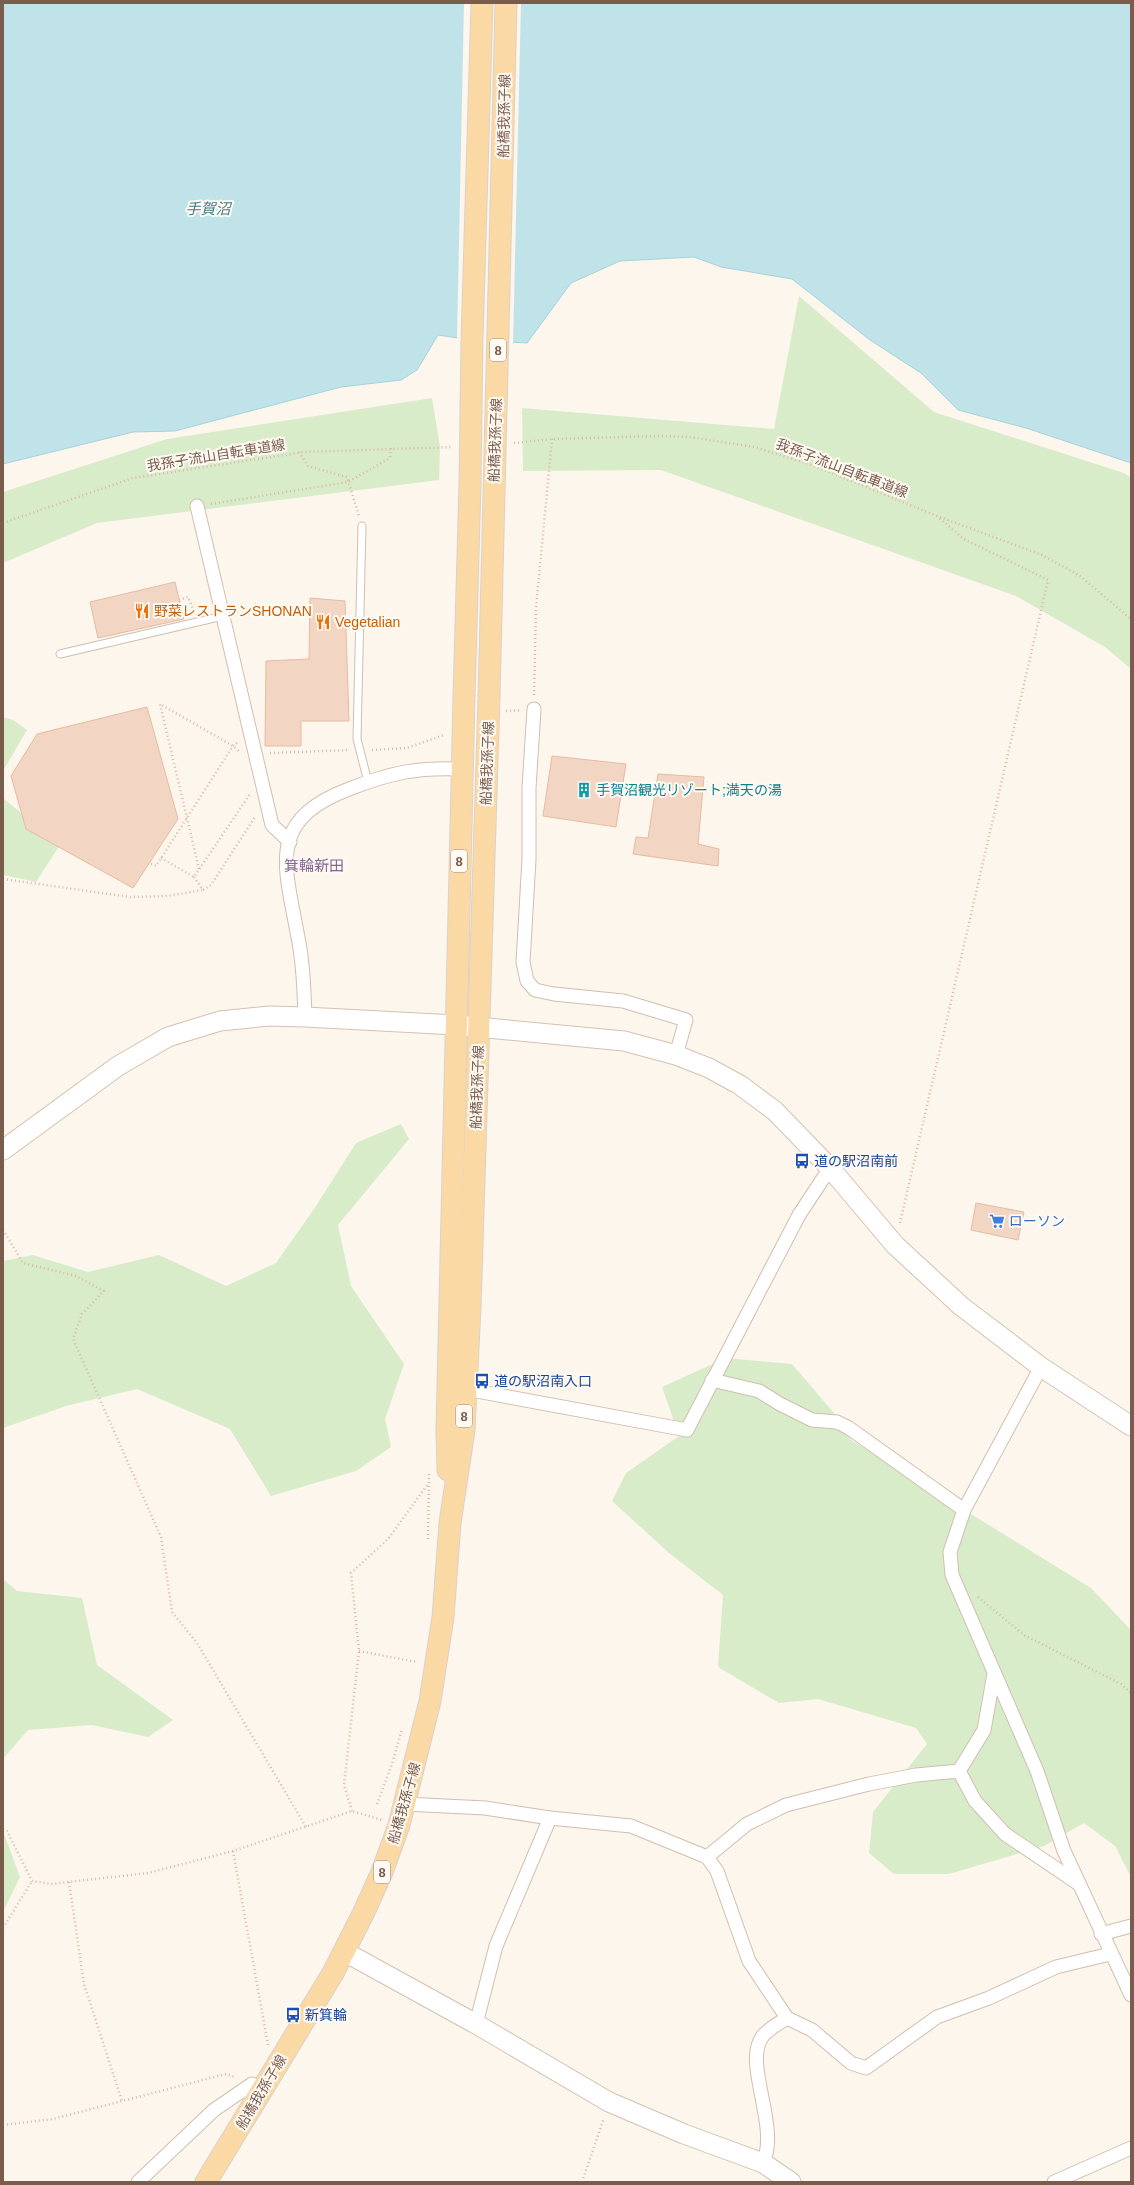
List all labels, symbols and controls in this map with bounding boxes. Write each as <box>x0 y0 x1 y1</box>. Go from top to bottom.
street label: 船橋我孫子線 <box>495 74 513 158</box>
water label: 手賀沼 <box>185 200 232 217</box>
road number: 8 <box>490 339 506 361</box>
street label: 船橋我孫子線 <box>486 398 504 482</box>
street label: 我孫子流山自転車道線 <box>774 435 910 501</box>
street label: 我孫子流山自転車道線 <box>146 436 286 474</box>
restaurant icon: 野菜レストランSHONAN <box>133 602 151 620</box>
place label: 野菜レストランSHONAN <box>154 603 312 619</box>
restaurant icon: Vegetalian <box>314 613 332 631</box>
place label: Vegetalian <box>335 614 400 630</box>
street label: 船橋我孫子線 <box>478 721 496 805</box>
building icon: 手賀沼観光リゾート;満天の湯 <box>575 781 593 799</box>
place label: 手賀沼観光リゾート;満天の湯 <box>596 782 782 798</box>
road number: 8 <box>451 850 467 872</box>
district label: 箕輪新田 <box>284 857 344 874</box>
street label: 船橋我孫子線 <box>468 1045 486 1129</box>
bus stop icon: 道の駅沼南前 <box>793 1152 811 1170</box>
place label: 道の駅沼南前 <box>814 1153 898 1169</box>
supermarket icon: ローソン <box>988 1212 1006 1230</box>
place label: ローソン <box>1009 1213 1065 1229</box>
bus stop icon: 道の駅沼南入口 <box>473 1372 491 1390</box>
place label: 道の駅沼南入口 <box>494 1373 592 1389</box>
road number: 8 <box>456 1405 472 1427</box>
street label: 船橋我孫子線 <box>385 1760 423 1846</box>
road number: 8 <box>374 1861 390 1883</box>
bus stop icon: 新箕輪 <box>284 2006 302 2024</box>
place label: 新箕輪 <box>305 2007 347 2023</box>
street label: 船橋我孫子線 <box>233 2052 289 2132</box>

